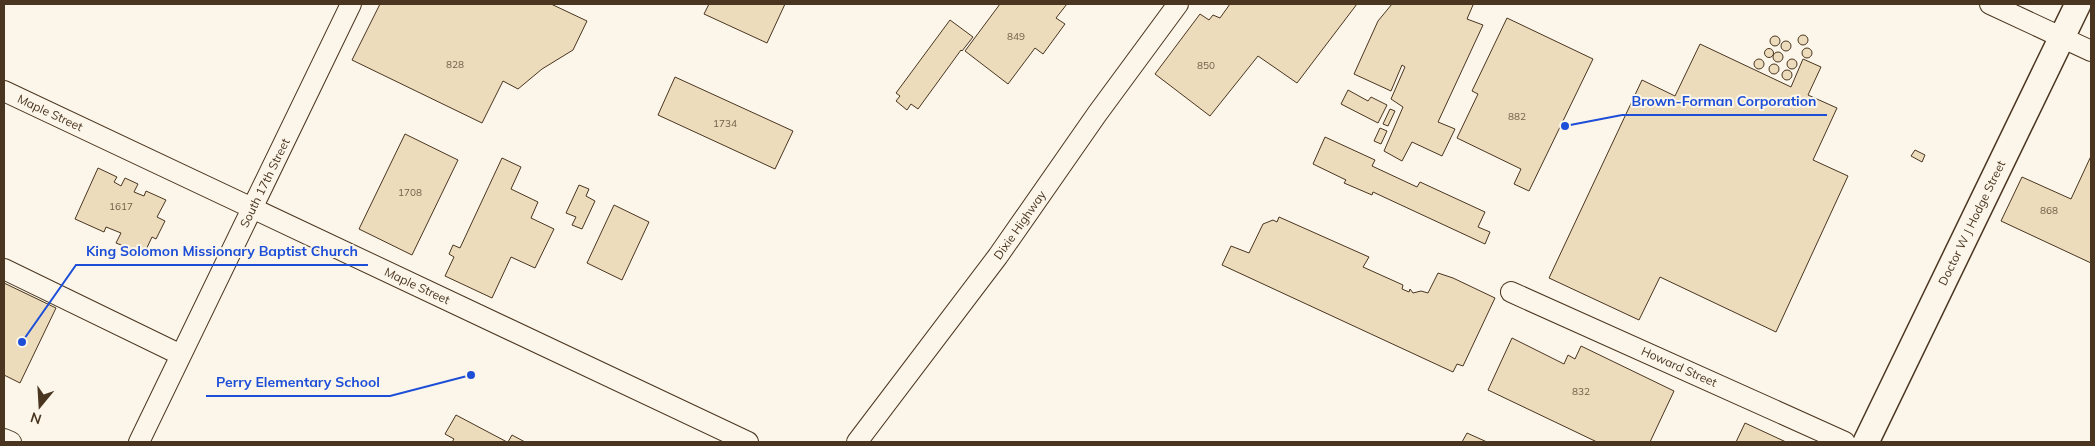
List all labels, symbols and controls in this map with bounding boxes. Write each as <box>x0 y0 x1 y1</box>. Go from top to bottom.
house number: 849 <box>1007 30 1025 43</box>
house number: 828 <box>446 58 464 71</box>
house number: 850 <box>1197 59 1215 72</box>
callout: Brown-Forman Corporation <box>1622 86 1827 115</box>
street label: Maple Street <box>15 91 85 134</box>
text: Brown-Forman Corporation <box>1632 92 1816 110</box>
house number: 882 <box>1508 110 1526 123</box>
house number: 1734 <box>713 117 737 130</box>
street label: South 17th Street <box>236 136 293 230</box>
street label: Doctor W J Hodge Street <box>1935 158 2008 288</box>
house number: 1708 <box>398 186 422 199</box>
street label: Dixie Highway <box>990 187 1049 262</box>
house number: 1617 <box>109 200 133 213</box>
house number: 868 <box>2040 204 2058 217</box>
callout: King Solomon Missionary Baptist Church <box>76 236 368 265</box>
text: King Solomon Missionary Baptist Church <box>86 242 358 260</box>
street label: Maple Street <box>382 264 452 307</box>
street label: Howard Street <box>1639 343 1719 390</box>
callout: Perry Elementary School <box>206 367 390 396</box>
text: Perry Elementary School <box>216 373 380 391</box>
north arrow <box>15 381 65 431</box>
house number: 832 <box>1572 385 1590 398</box>
text: N <box>28 408 44 429</box>

